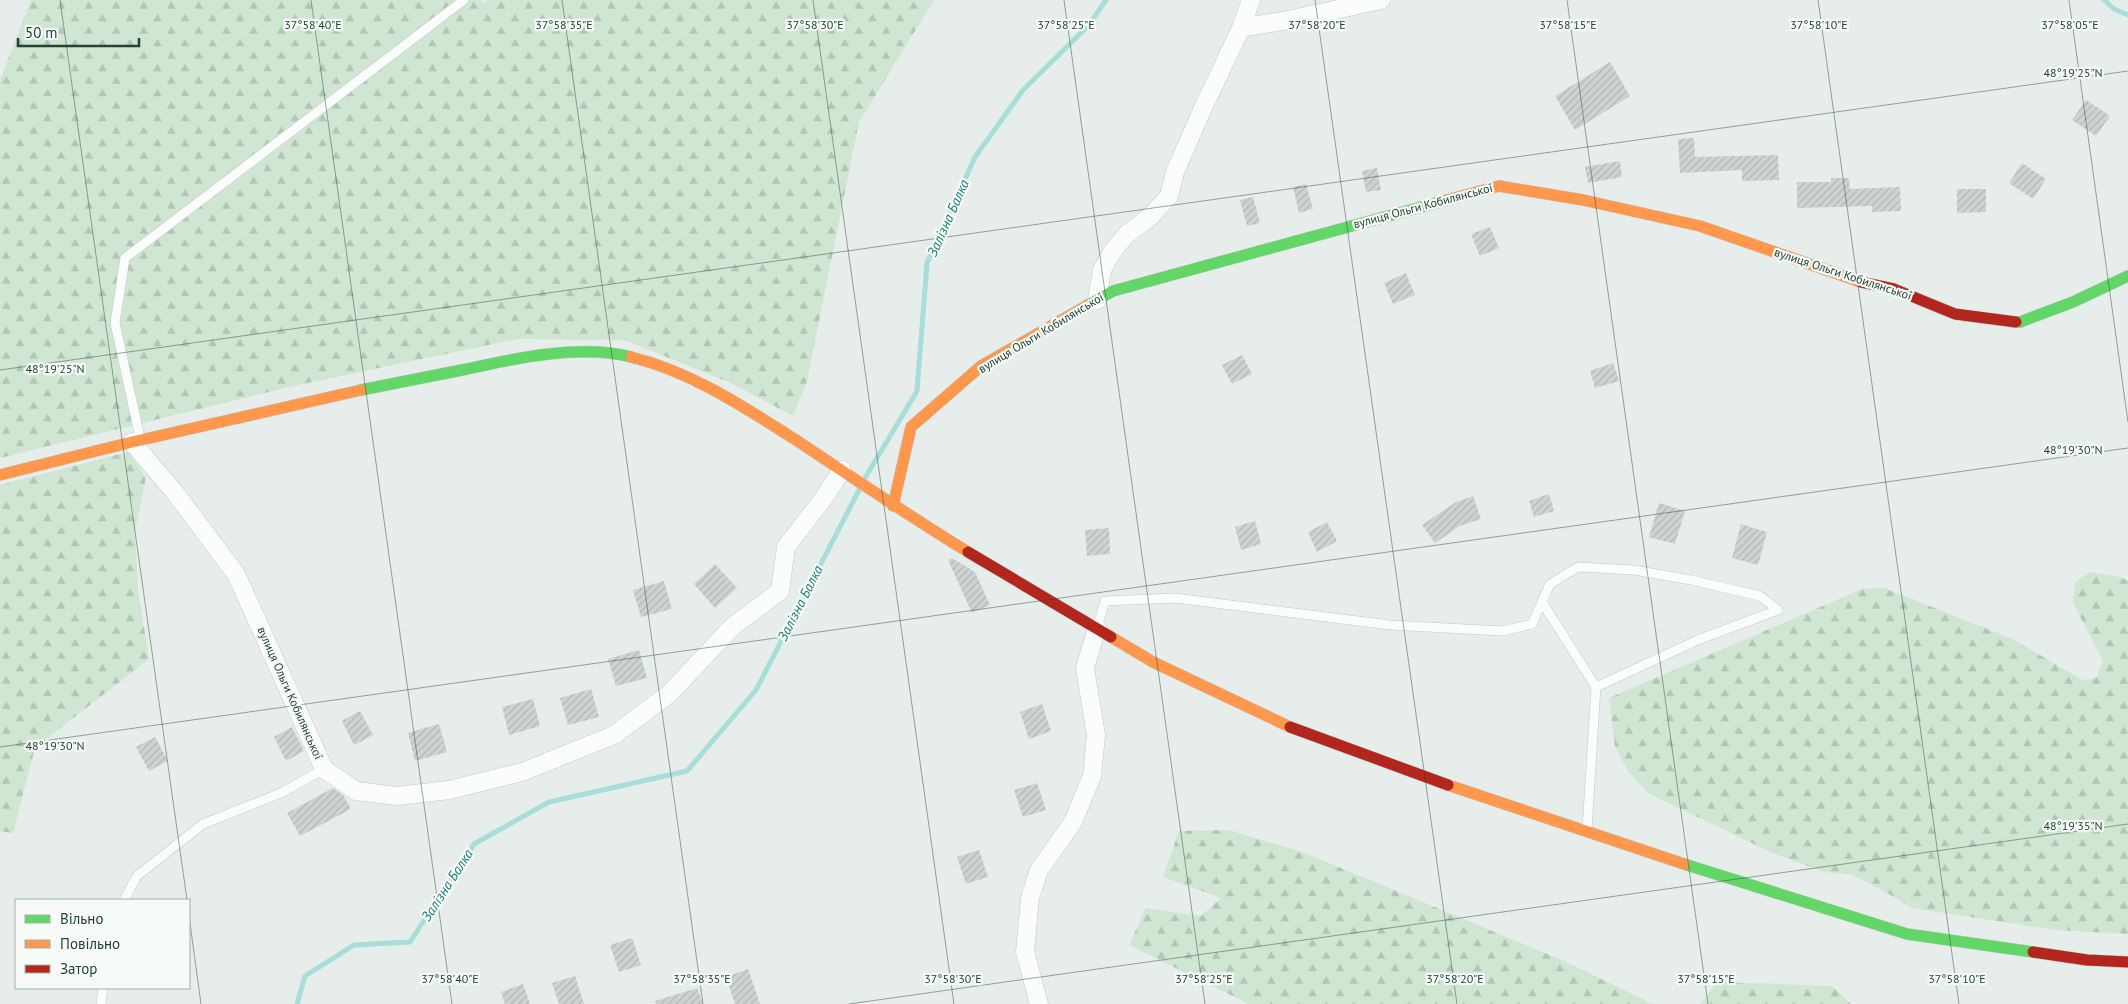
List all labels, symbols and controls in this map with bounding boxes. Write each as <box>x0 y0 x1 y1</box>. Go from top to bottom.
scale bar <box>18 15 139 47</box>
text: 37°58'40"E <box>284 17 342 32</box>
text: 37°58'35"E <box>535 17 593 32</box>
text: 37°58'30"E <box>786 17 844 32</box>
text: 37°58'25"E <box>1037 17 1095 32</box>
text: 37°58'20"E <box>1288 17 1346 32</box>
text: 37°58'15"E <box>1539 17 1597 32</box>
text: 37°58'10"E <box>1790 17 1848 32</box>
text: 37°58'05"E <box>2041 17 2099 32</box>
text: 50 m <box>25 23 58 42</box>
text: 48°19'25"N <box>2043 65 2103 80</box>
water label: Залізна Балка <box>923 177 973 259</box>
street label: вулиця Ольги Кобилянської <box>1352 180 1494 231</box>
street label: вулиця Ольги Кобилянської <box>1773 244 1914 303</box>
street label: вулиця Ольги Кобилянської <box>975 289 1106 376</box>
text: 48°19'25"N <box>25 361 85 376</box>
text: 48°19'30"N <box>2043 442 2103 457</box>
water label: Залізна Балка <box>773 562 827 644</box>
street label: вулиця Ольги Кобилянської <box>254 624 327 761</box>
text: 48°19'30"N <box>25 738 85 753</box>
text: 48°19'35"N <box>2043 818 2103 833</box>
water label: Залізна Балка <box>417 845 477 924</box>
legend <box>15 899 190 989</box>
text: Вільно <box>60 909 103 928</box>
text: Повільно <box>60 934 120 953</box>
text: Затор <box>60 959 97 978</box>
text: 37°58'40"E <box>421 971 479 986</box>
text: 37°58'35"E <box>673 971 731 986</box>
text: 37°58'30"E <box>924 971 982 986</box>
text: 37°58'25"E <box>1175 971 1233 986</box>
text: 37°58'20"E <box>1426 971 1484 986</box>
text: 37°58'15"E <box>1677 971 1735 986</box>
text: 37°58'10"E <box>1928 971 1986 986</box>

